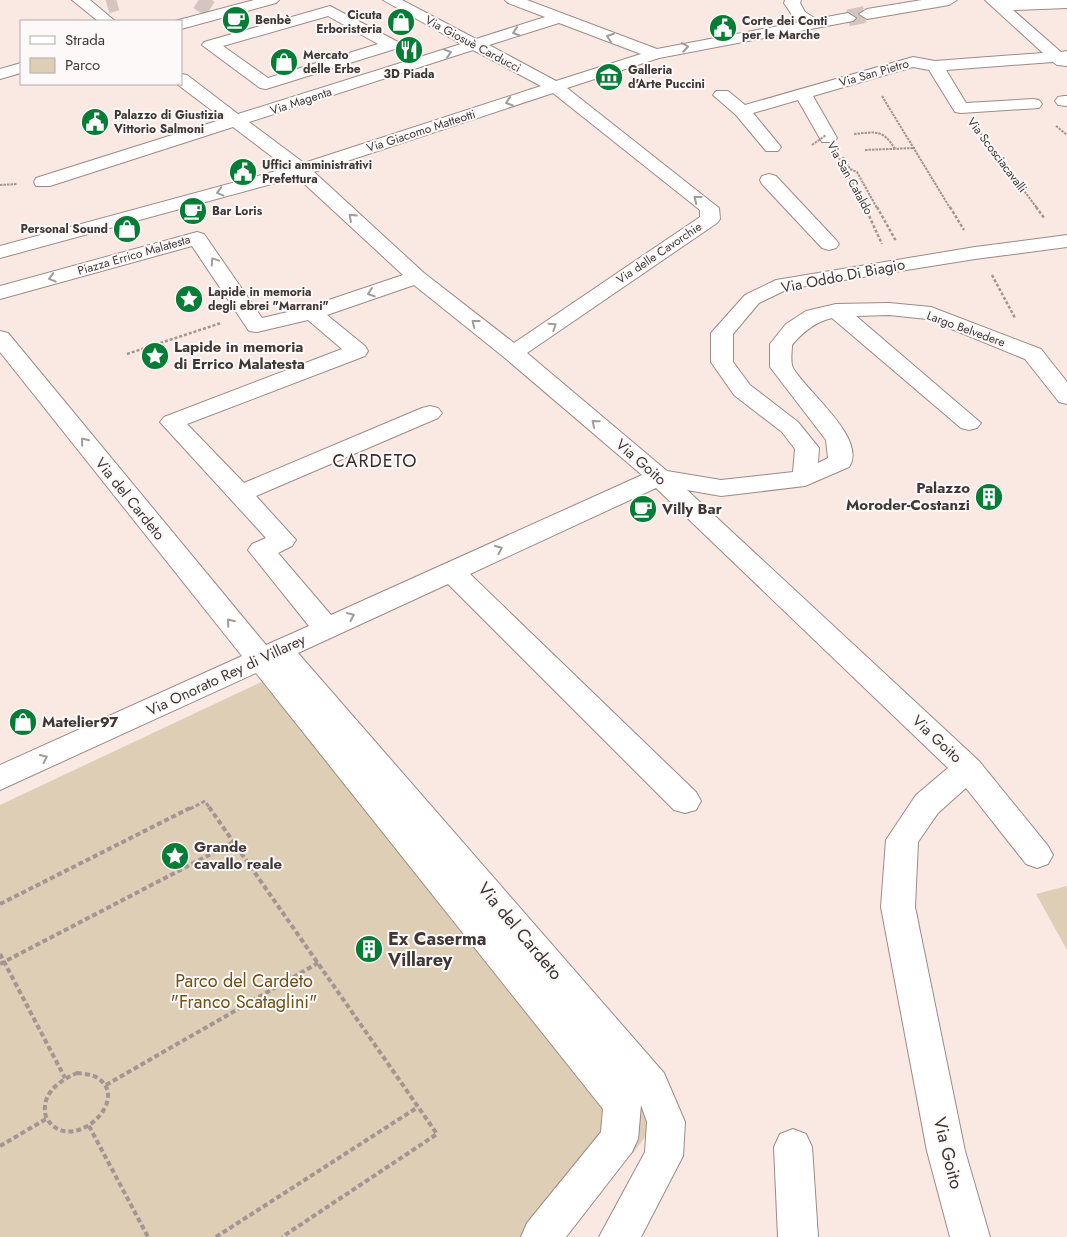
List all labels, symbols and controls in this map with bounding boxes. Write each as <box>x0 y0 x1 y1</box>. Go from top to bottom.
cafe icon: Benbè <box>221 5 251 35</box>
place label: Cicuta Erboristeria <box>316 6 382 38</box>
shop icon: Cicuta Erboristeria <box>386 7 416 37</box>
place label: Benbè <box>255 11 291 29</box>
street label: Via Giosuè Carducci <box>422 11 524 77</box>
place label: Corte dei Conti per le Marche <box>742 12 827 44</box>
public building icon: Corte dei Conti per le Marche <box>708 13 738 43</box>
legend <box>20 20 182 85</box>
one-way arrow <box>513 26 521 36</box>
text: Strada <box>65 29 105 51</box>
one-way arrow <box>606 33 615 43</box>
restaurant icon: 3D Piada <box>394 35 424 65</box>
one-way arrow <box>681 43 690 53</box>
place label: Mercato delle Erbe <box>303 46 361 78</box>
shop icon: Mercato delle Erbe <box>269 47 299 77</box>
one-way arrow <box>444 49 452 59</box>
text: Parco <box>65 54 100 76</box>
street label: Via San Pietro <box>837 54 911 92</box>
place label: Galleria d'Arte Puccini <box>628 61 705 93</box>
museum icon: Galleria d'Arte Puccini <box>594 62 624 92</box>
place label: 3D Piada <box>384 65 434 83</box>
street label: Via Magenta <box>268 83 334 119</box>
one-way arrow <box>505 97 514 107</box>
street label: Via Giacomo Matteotti <box>364 105 478 157</box>
place label: Palazzo di Giustizia Vittorio Salmoni <box>113 106 224 138</box>
public building icon: Palazzo di Giustizia Vittorio Salmoni <box>80 107 110 137</box>
street label: Via Scosciacavalli <box>963 114 1031 196</box>
street label: Via San Cataldo <box>822 138 878 218</box>
place label: Uffici amministrativi Prefettura <box>262 156 372 188</box>
public building icon: Uffici amministrativi Prefettura <box>228 157 258 187</box>
one-way arrow <box>216 186 225 197</box>
cafe icon: Bar Loris <box>178 196 208 226</box>
one-way arrow <box>693 196 703 205</box>
place label: Bar Loris <box>212 202 263 220</box>
shop icon: Personal Sound <box>112 214 142 244</box>
one-way arrow <box>348 214 357 223</box>
street label: Via delle Cavorchie <box>613 218 705 288</box>
place label: Personal Sound <box>21 220 108 238</box>
street label: Piazza Errico Malatesta <box>75 230 193 280</box>
street label: Via Oddo Di Biagio <box>779 253 907 299</box>
one-way arrow <box>210 257 220 266</box>
one-way arrow <box>48 273 56 283</box>
place label: Lapide in memoria degli ebrei "Marrani" <box>208 283 329 315</box>
place icon: Lapide in memoria degli ebrei "Marrani" <box>174 284 204 314</box>
one-way arrow <box>368 287 376 297</box>
street label: Largo Belvedere <box>924 306 1008 352</box>
one-way arrow <box>472 320 481 328</box>
one-way arrow <box>547 323 557 332</box>
place label: Lapide in memoria di Errico Malatesta <box>174 336 305 375</box>
place icon: Lapide in memoria di Errico Malatesta <box>140 341 170 371</box>
one-way arrow <box>592 420 601 429</box>
street label: Via Goito <box>611 434 671 490</box>
one-way arrow <box>81 438 89 447</box>
district label: CARDETO <box>333 448 417 474</box>
street label: Via del Cardeto <box>90 453 170 545</box>
place label: Palazzo Moroder-Costanzi <box>846 477 970 516</box>
building icon: Palazzo Moroder-Costanzi <box>974 482 1004 512</box>
cafe icon: Villy Bar <box>628 494 658 524</box>
place label: Villy Bar <box>661 498 723 520</box>
one-way arrow <box>494 545 503 556</box>
one-way arrow <box>346 612 355 623</box>
one-way arrow <box>227 618 236 627</box>
street label: Via Onorato Rey di Villarey <box>143 628 309 722</box>
shop icon: Matelier97 <box>8 707 38 737</box>
street label: Via Goito <box>907 710 967 768</box>
place label: Matelier97 <box>42 711 119 733</box>
one-way arrow <box>39 753 48 764</box>
place label: Grande cavallo reale <box>194 836 283 875</box>
place icon: Grande cavallo reale <box>160 841 190 871</box>
street label: Via del Cardeto <box>471 876 569 986</box>
place label: Ex Caserma Villarey <box>387 926 487 973</box>
building icon: Ex Caserma Villarey <box>354 934 384 964</box>
park label: Parco del Cardeto "Franco Scataglini" <box>171 968 317 1015</box>
street label: Via Goito <box>927 1114 970 1192</box>

